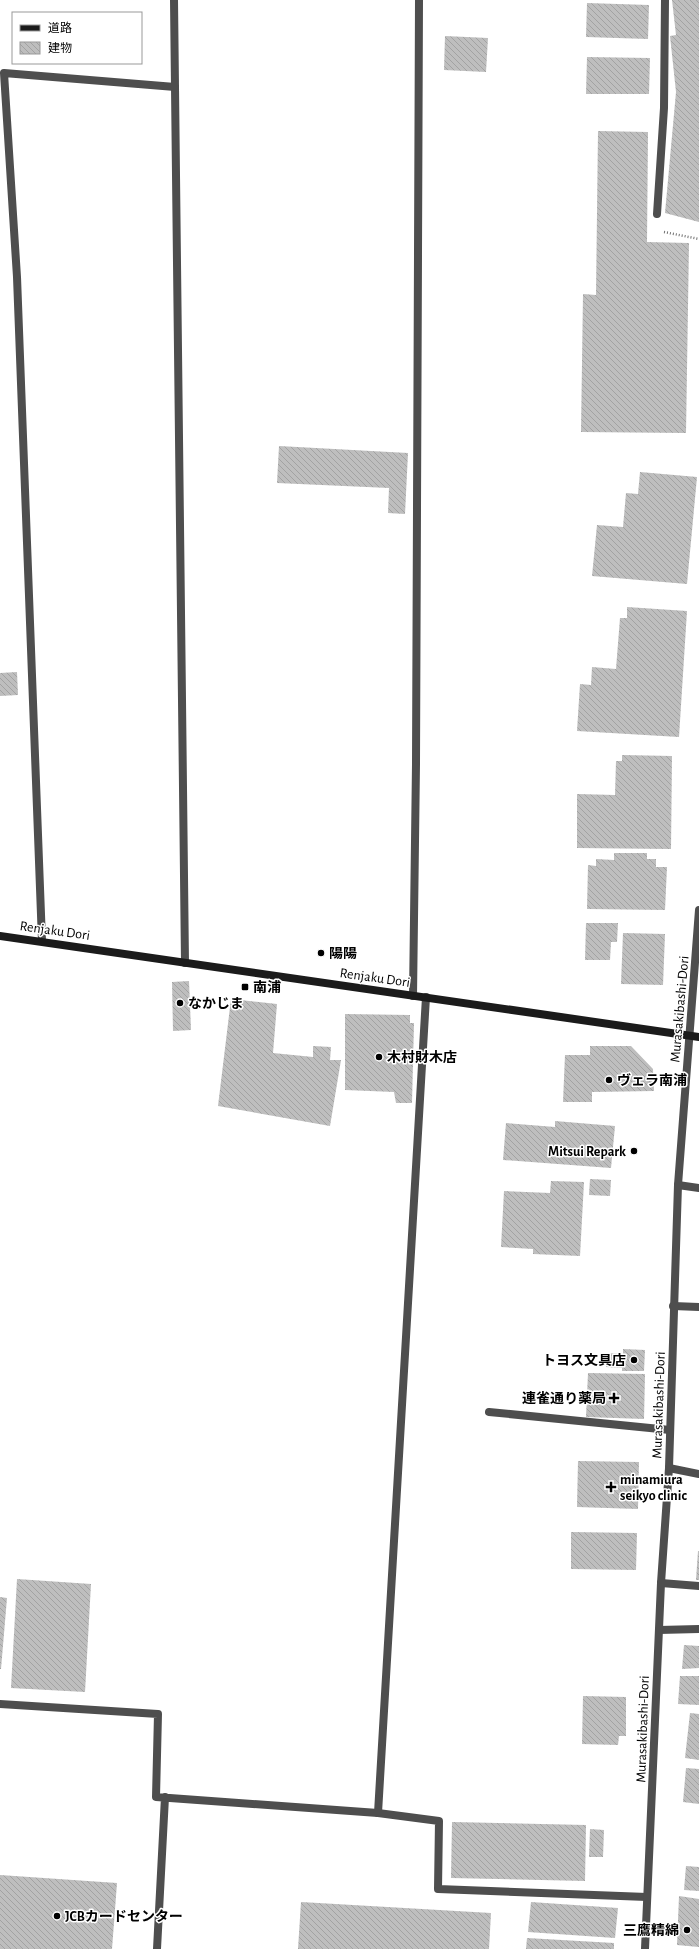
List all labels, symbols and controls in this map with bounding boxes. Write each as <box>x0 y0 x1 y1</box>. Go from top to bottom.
legend <box>12 12 142 64</box>
text: 道路 <box>48 21 72 34</box>
text: 建物 <box>48 41 72 54</box>
street label: Renjaku Dori <box>19 919 91 943</box>
place label: 陽陽 <box>329 946 357 961</box>
marker: 陽陽 <box>316 948 326 958</box>
street label: Murasakibashi-Dori <box>668 955 692 1063</box>
street label: Renjaku Dori <box>339 966 411 990</box>
place label: 南浦 <box>253 979 281 995</box>
marker: 南浦 <box>240 982 250 992</box>
place label: なかじま <box>188 996 244 1011</box>
marker: なかじま <box>175 998 185 1008</box>
place label: 木村財木店 <box>387 1049 457 1065</box>
marker: 木村財木店 <box>374 1052 384 1062</box>
place label: ヴェラ南浦 <box>617 1072 687 1088</box>
marker: ヴェラ南浦 <box>604 1075 614 1085</box>
place label: Mitsui Repark <box>548 1145 626 1159</box>
marker: Mitsui Repark <box>629 1146 639 1156</box>
street label: Murasakibashi-Dori <box>650 1351 668 1459</box>
place label: トヨス文具店 <box>542 1353 626 1368</box>
marker: トヨス文具店 <box>629 1355 639 1365</box>
place label: 連雀通り薬局 <box>522 1391 606 1406</box>
marker: 連雀通り薬局 <box>609 1393 619 1403</box>
place label: minamiura seikyo clinic <box>620 1473 687 1503</box>
marker: minamiura seikyo clinic <box>605 1481 617 1493</box>
street label: Murasakibashi-Dori <box>634 1675 652 1783</box>
place label: JCBカードセンター <box>65 1909 183 1924</box>
marker: JCBカードセンター <box>52 1911 62 1921</box>
place label: 三鷹精綿 <box>623 1922 679 1938</box>
marker: 三鷹精綿 <box>682 1925 692 1935</box>

